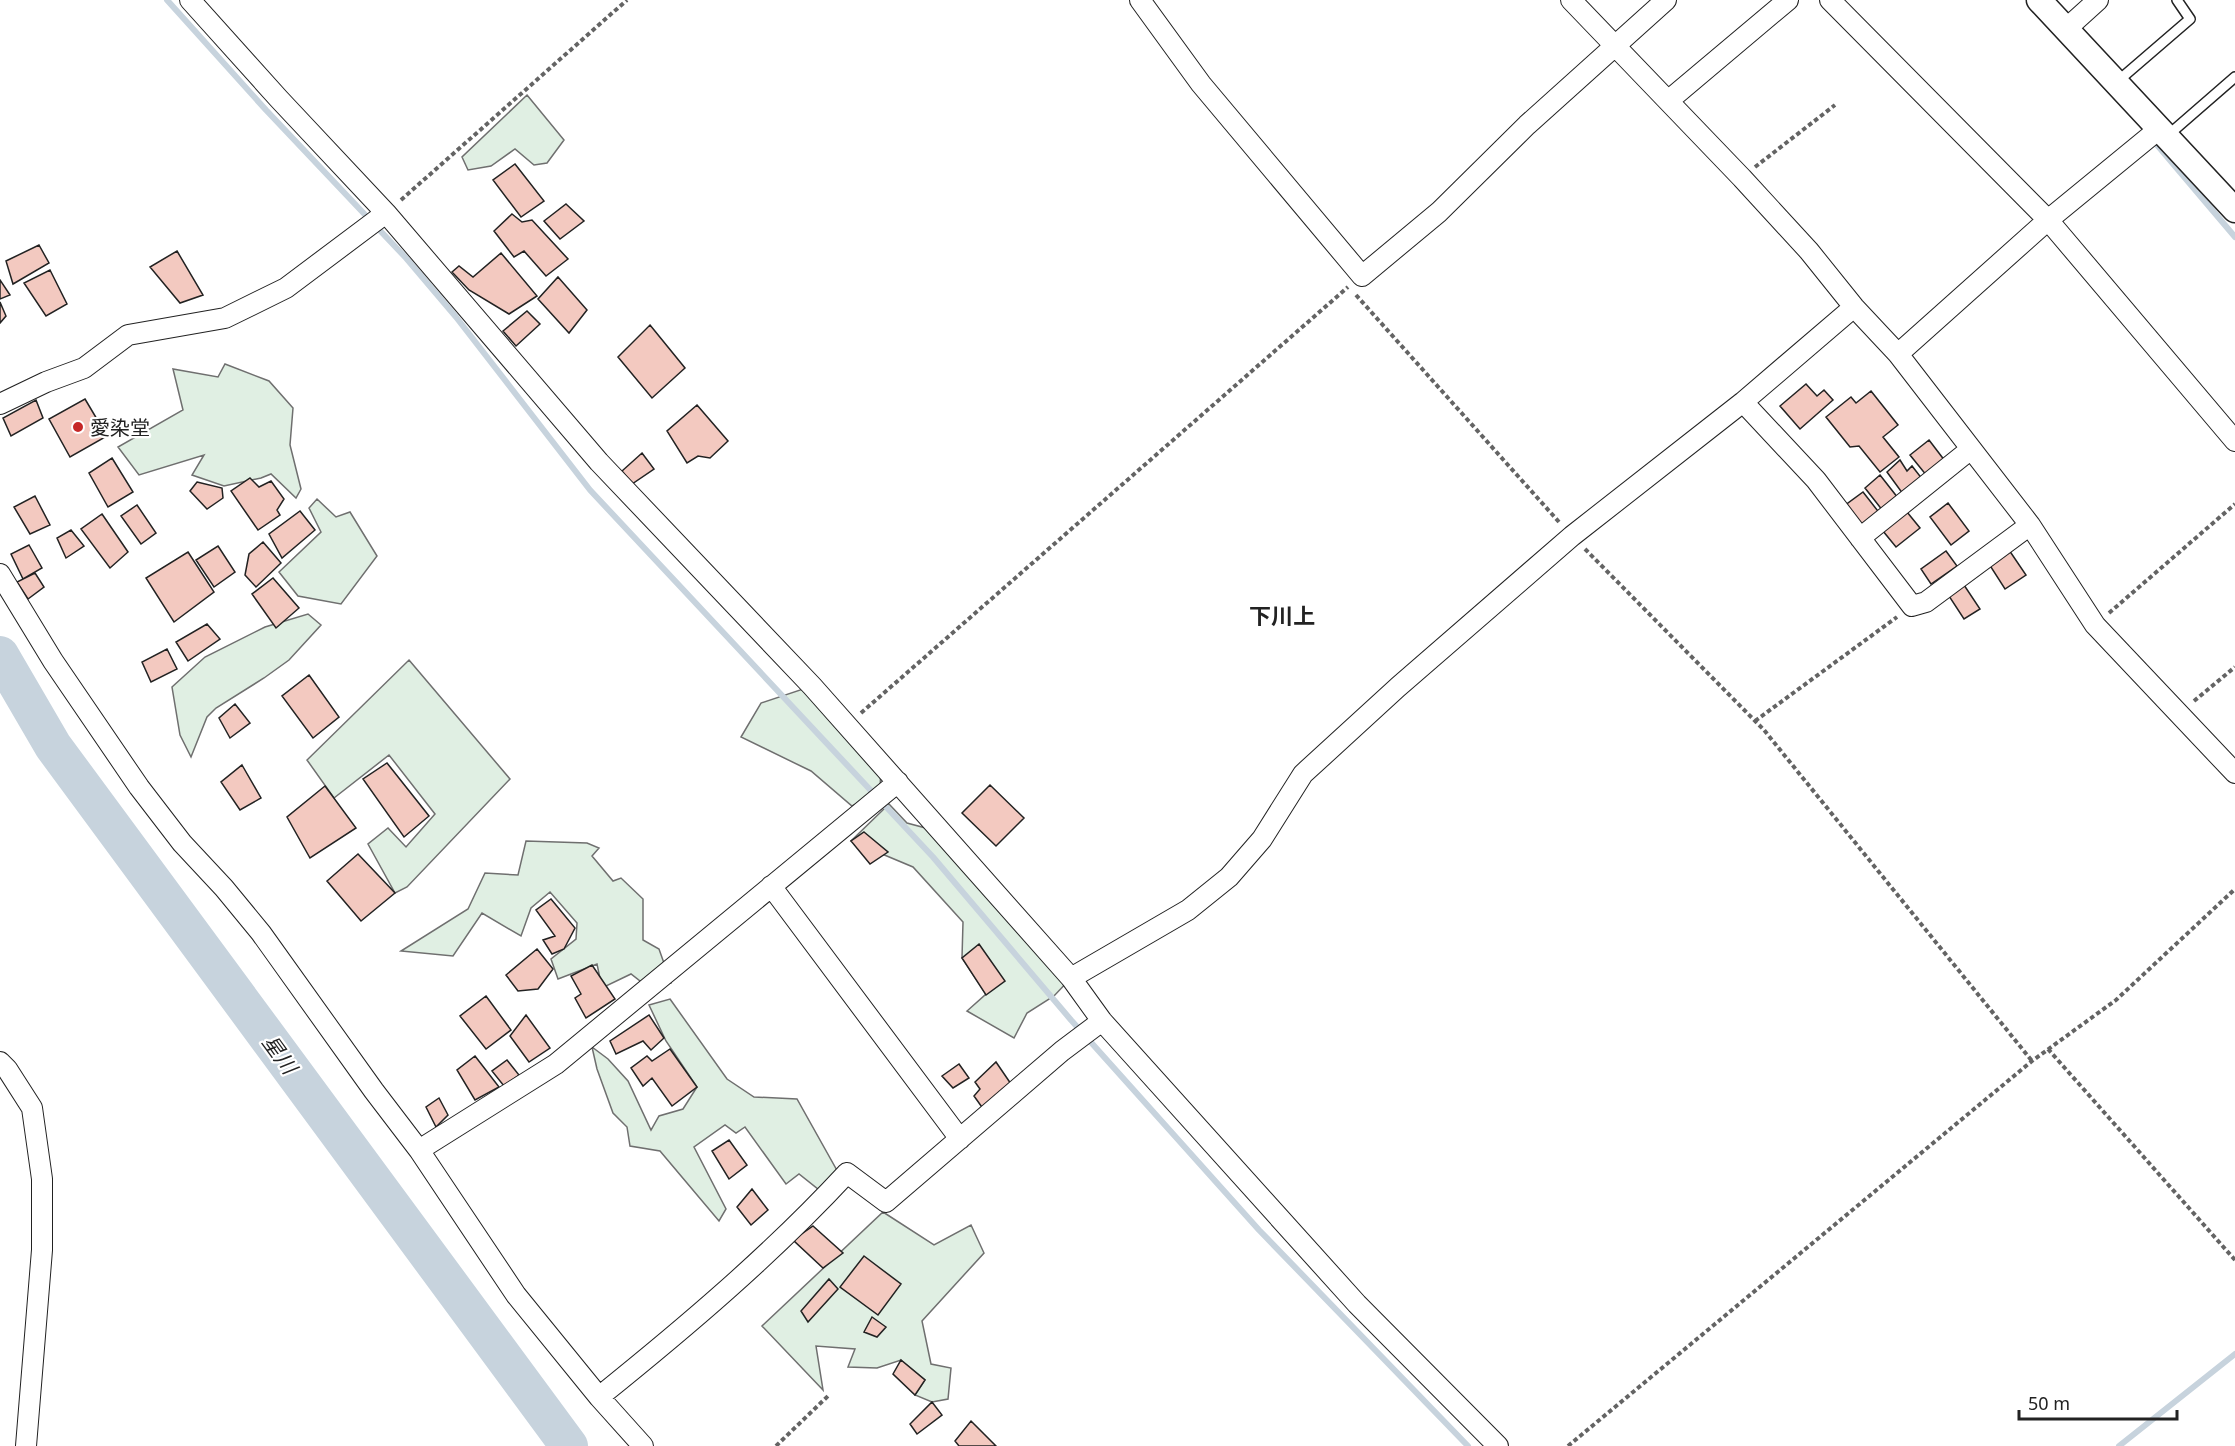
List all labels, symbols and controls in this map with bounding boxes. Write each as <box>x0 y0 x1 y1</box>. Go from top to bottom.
place label: 愛染堂 <box>90 414 150 441</box>
marker: 愛染堂 <box>71 420 85 434</box>
district label: 下川上 <box>1249 600 1315 630</box>
water label: 星川 <box>256 1029 305 1081</box>
scale bar <box>2019 1383 2176 1421</box>
text: 50 m <box>2028 1391 2070 1415</box>

